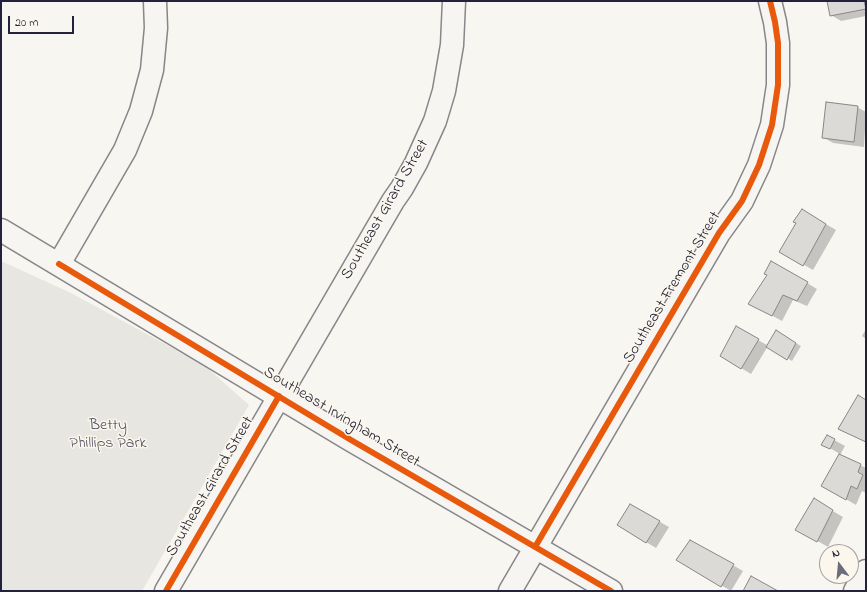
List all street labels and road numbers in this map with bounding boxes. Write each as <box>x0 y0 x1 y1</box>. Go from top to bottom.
street label: Southeast Girard Street <box>338 136 434 284</box>
street label: Southeast Fremont Street <box>620 209 726 367</box>
street label: Southeast Irvingham Street <box>259 364 423 472</box>
street label: Southeast Girard Street <box>163 413 259 561</box>

